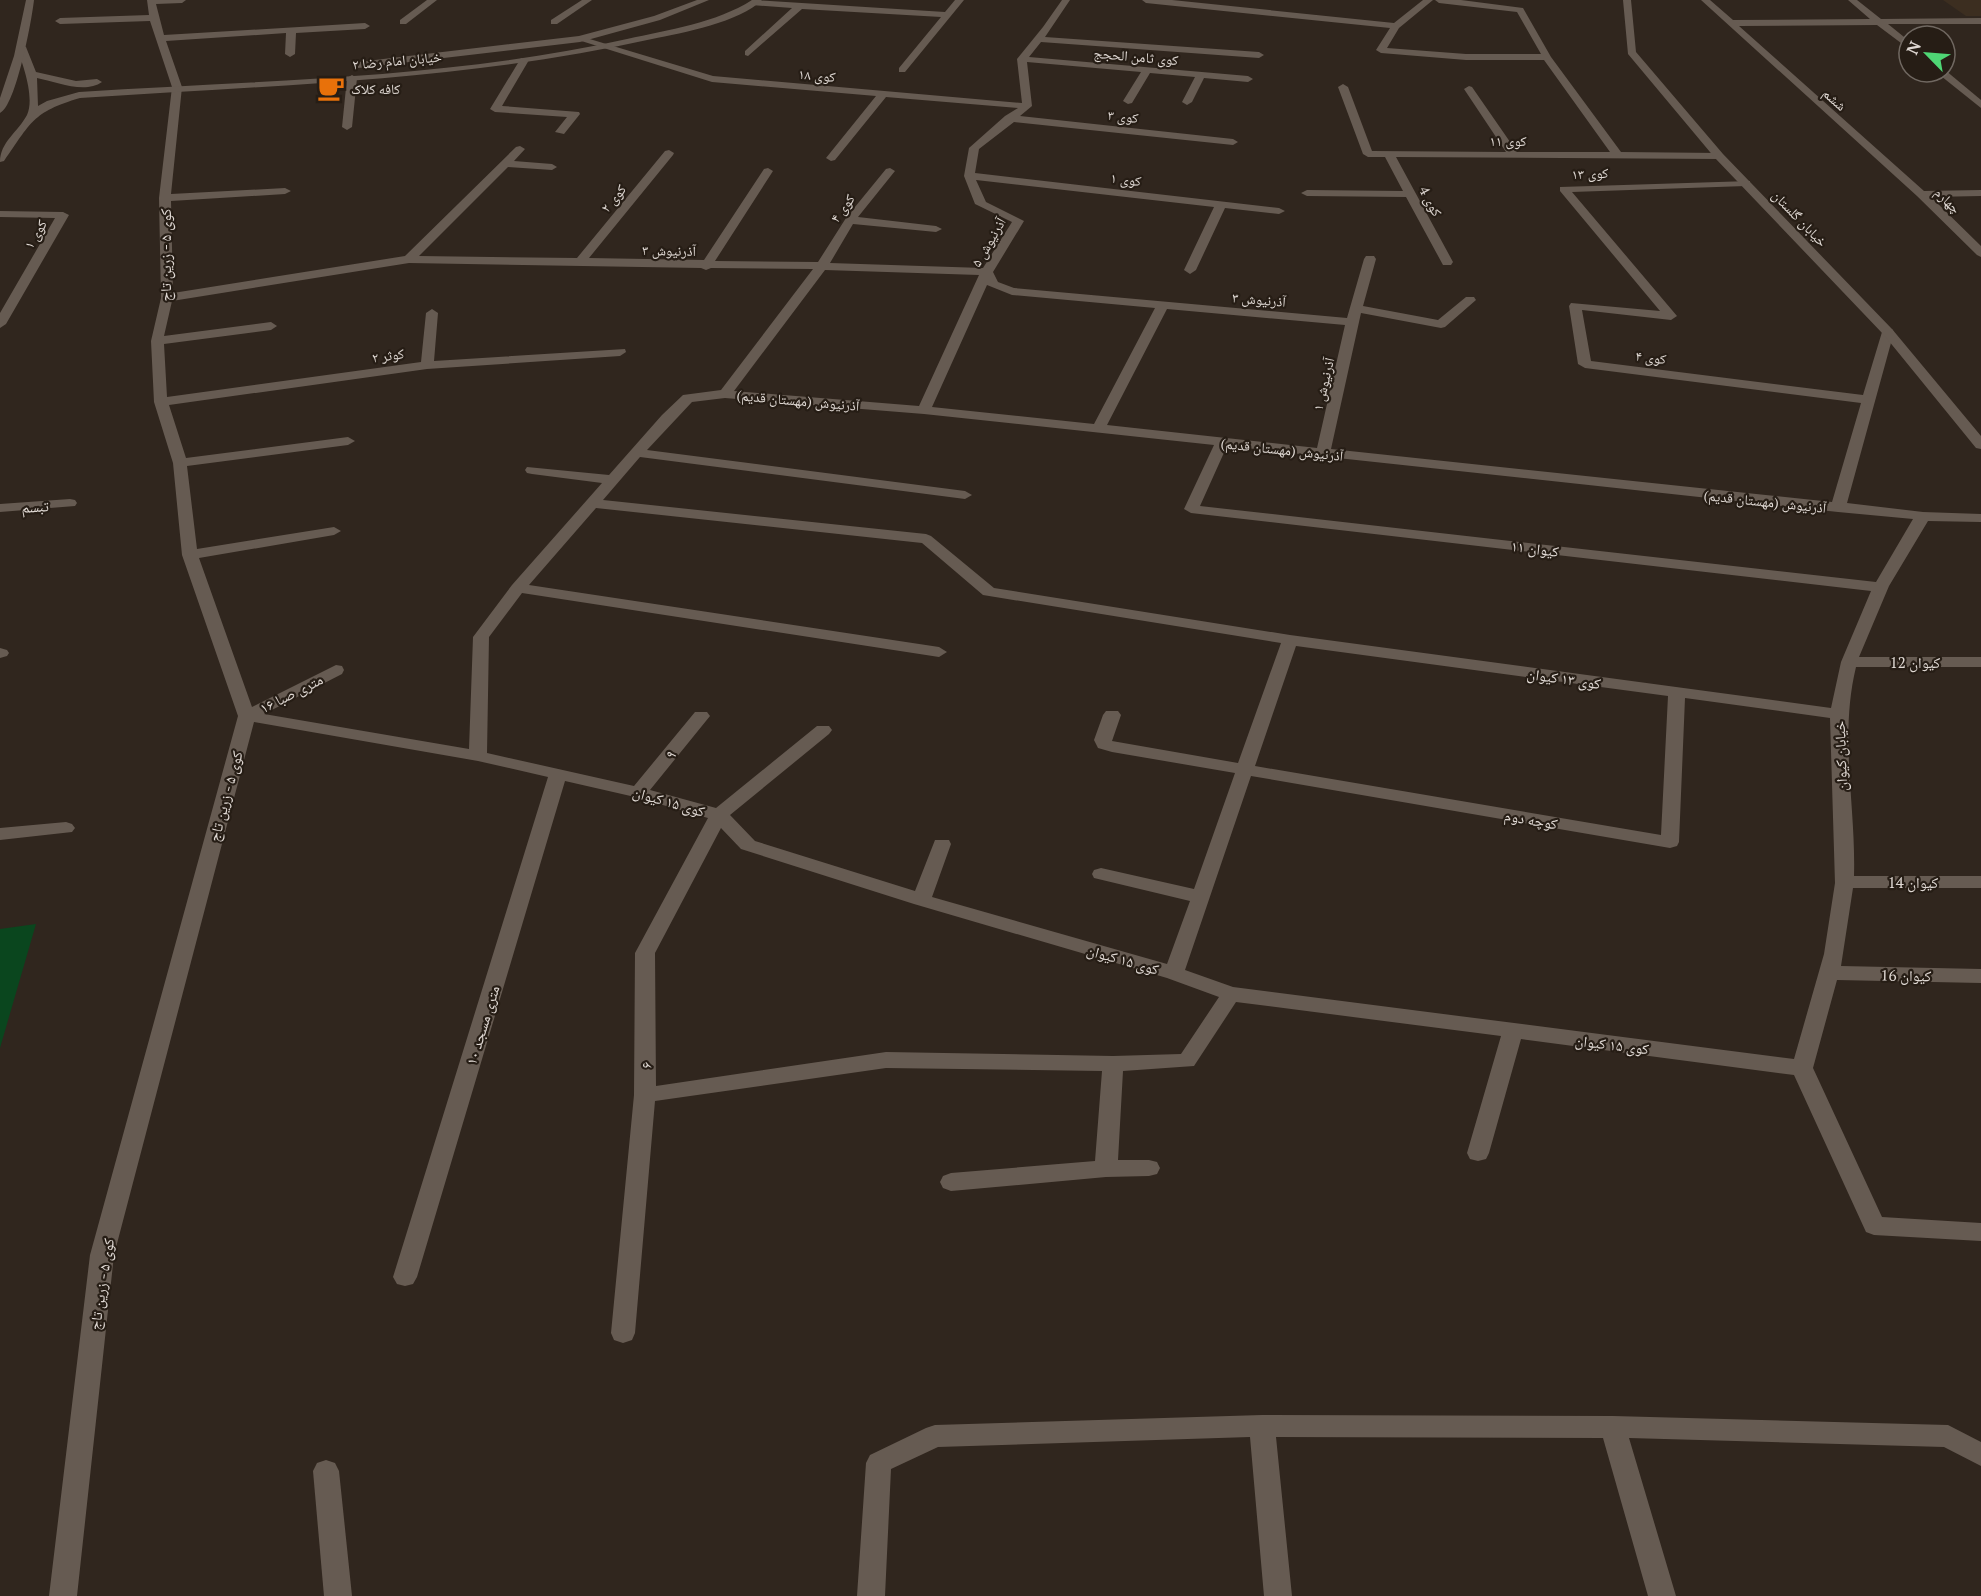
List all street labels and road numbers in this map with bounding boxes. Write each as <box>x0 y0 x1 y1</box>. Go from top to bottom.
street label: کوی ثامن الحجج <box>1093 43 1179 70</box>
street label: خیابان امام رضا ۲ <box>352 47 443 74</box>
street label: کوی ۱۸ <box>798 64 836 86</box>
street label: ششم <box>1818 83 1851 115</box>
street label: کوی ۳ <box>1107 105 1139 127</box>
street label: کوی ۱۱ <box>1490 131 1527 150</box>
street label: کوی ۱۳ <box>1571 163 1609 183</box>
street label: کوی ۱ <box>1110 168 1143 190</box>
street label: کوی ۲ <box>596 180 630 216</box>
street label: کوی 4 <box>1415 182 1447 220</box>
street label: چهارم <box>1930 183 1965 218</box>
street label: خیابان گلستان <box>1768 186 1832 250</box>
street label: کوی ۴ <box>825 190 859 226</box>
street label: کوی ۵ - زرین تاج <box>155 208 176 302</box>
street label: آذرنیوش ۵ <box>966 214 1010 270</box>
street label: کوی ۱ <box>19 216 51 252</box>
street label: آذرنیوش ۳ <box>642 240 697 260</box>
street label: آذرنیوش ۳ <box>1231 287 1287 311</box>
street label: کوثر ۲ <box>371 343 406 367</box>
street label: کوی ۴ <box>1635 346 1668 368</box>
street label: آذرنیوش ۱ <box>1308 355 1338 412</box>
street label: آذرنیوش (مهستان قدیم) <box>736 385 861 416</box>
street label: آذرنیوش (مهستان قدیم) <box>1220 433 1345 466</box>
street label: آذرنیوش (مهستان قدیم) <box>1703 485 1828 518</box>
street label: تبسم <box>21 495 50 518</box>
street label: کیوان ۱۱ <box>1510 535 1560 562</box>
street label: کیوان 12 <box>1890 652 1940 673</box>
street label: کوی ۱۳ کیوان <box>1526 663 1602 694</box>
street label: ۱۶ متری صبا <box>256 669 327 718</box>
street label: خیابان کیوان <box>1829 720 1852 791</box>
street label: ۹ <box>660 745 680 763</box>
street label: کوی ۵ - زرین تاج <box>203 748 248 844</box>
street label: کوی ۱۵ کیوان <box>630 781 707 822</box>
street label: کوچه دوم <box>1503 804 1559 835</box>
street label: کیوان 14 <box>1888 872 1938 893</box>
street label: کوی ۱۵ کیوان <box>1084 939 1161 980</box>
street label: کیوان 16 <box>1880 965 1931 986</box>
street label: ۱۰ متری مسجد <box>460 983 505 1068</box>
street label: کوی ۱۵ کیوان <box>1574 1030 1650 1059</box>
street label: ۶ <box>635 1061 655 1068</box>
street label: کوی ۵ - زرین تاج <box>84 1237 119 1332</box>

